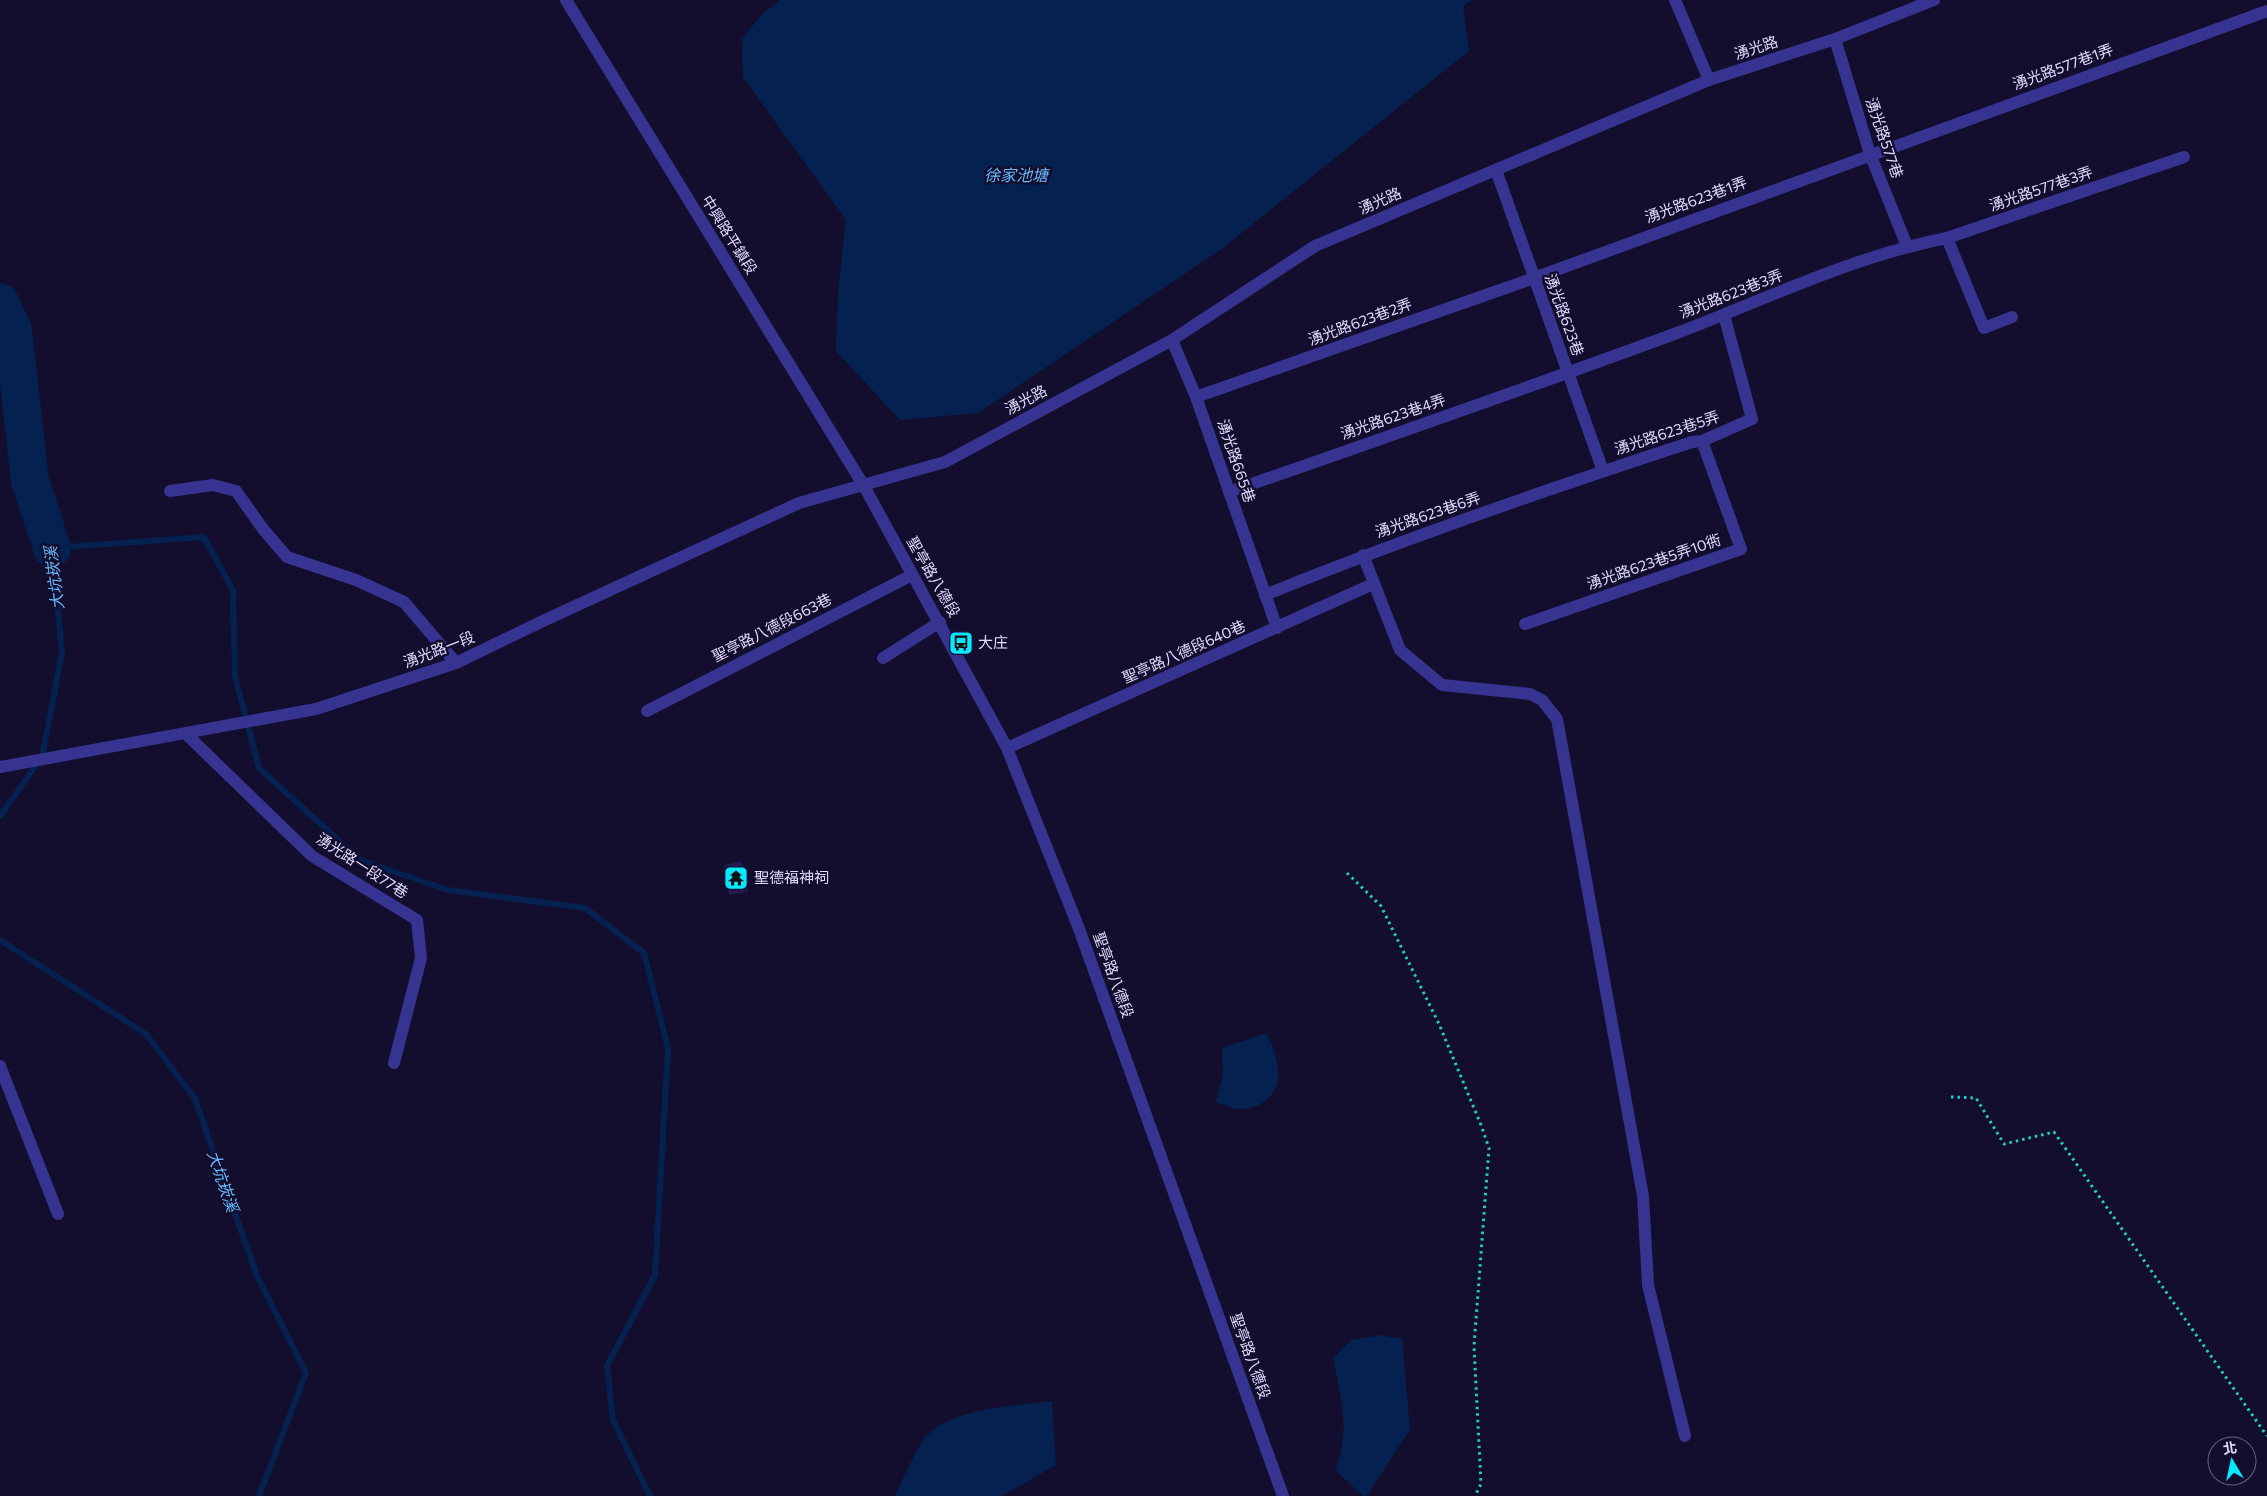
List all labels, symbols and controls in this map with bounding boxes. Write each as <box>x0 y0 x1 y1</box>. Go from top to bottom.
street label: 湧光路 <box>1732 32 1780 63</box>
street label: 湧光路577巷1弄 <box>2010 39 2115 93</box>
street label: 湧光路577巷 <box>1863 95 1907 181</box>
street label: 湧光路577巷3弄 <box>1987 162 2095 214</box>
water label: 徐家池塘 <box>984 165 1051 184</box>
street label: 湧光路623巷1弄 <box>1642 172 1749 226</box>
street label: 湧光路 <box>1355 183 1404 217</box>
street label: 中興路平鎮段 <box>698 192 761 277</box>
street label: 湧光路623巷3弄 <box>1676 265 1785 321</box>
street label: 湧光路623巷 <box>1542 271 1588 358</box>
street label: 湧光路623巷2弄 <box>1305 294 1414 348</box>
street label: 湧光路 <box>1001 381 1050 418</box>
street label: 湧光路623巷4弄 <box>1338 390 1448 442</box>
street label: 湧光路623巷5弄 <box>1612 407 1722 458</box>
street label: 湧光路665巷 <box>1214 417 1260 505</box>
street label: 湧光路623巷6弄 <box>1373 488 1483 540</box>
street label: 湧光路623巷5弄10衖 <box>1584 530 1723 592</box>
street label: 聖亭路八德段 <box>904 533 964 620</box>
water label: 大坑崁溪 <box>40 543 67 611</box>
street label: 聖亭路八德段663巷 <box>709 589 834 665</box>
street label: 聖亭路八德段640巷 <box>1119 616 1248 686</box>
street label: 湧光路一段 <box>400 627 477 671</box>
bus stop icon: 大庄 <box>948 630 974 656</box>
place label: 大庄 <box>978 633 1008 651</box>
street label: 湧光路一段77巷 <box>313 829 412 902</box>
temple icon: 聖德福神祠 <box>723 865 749 891</box>
place label: 聖德福神祠 <box>754 868 829 886</box>
street label: 聖亭路八德段 <box>1090 929 1138 1020</box>
water label: 大坑崁溪 <box>204 1147 244 1216</box>
street label: 聖亭路八德段 <box>1227 1310 1275 1401</box>
north arrow <box>2207 1436 2257 1486</box>
text: 北 <box>2222 1438 2238 1457</box>

